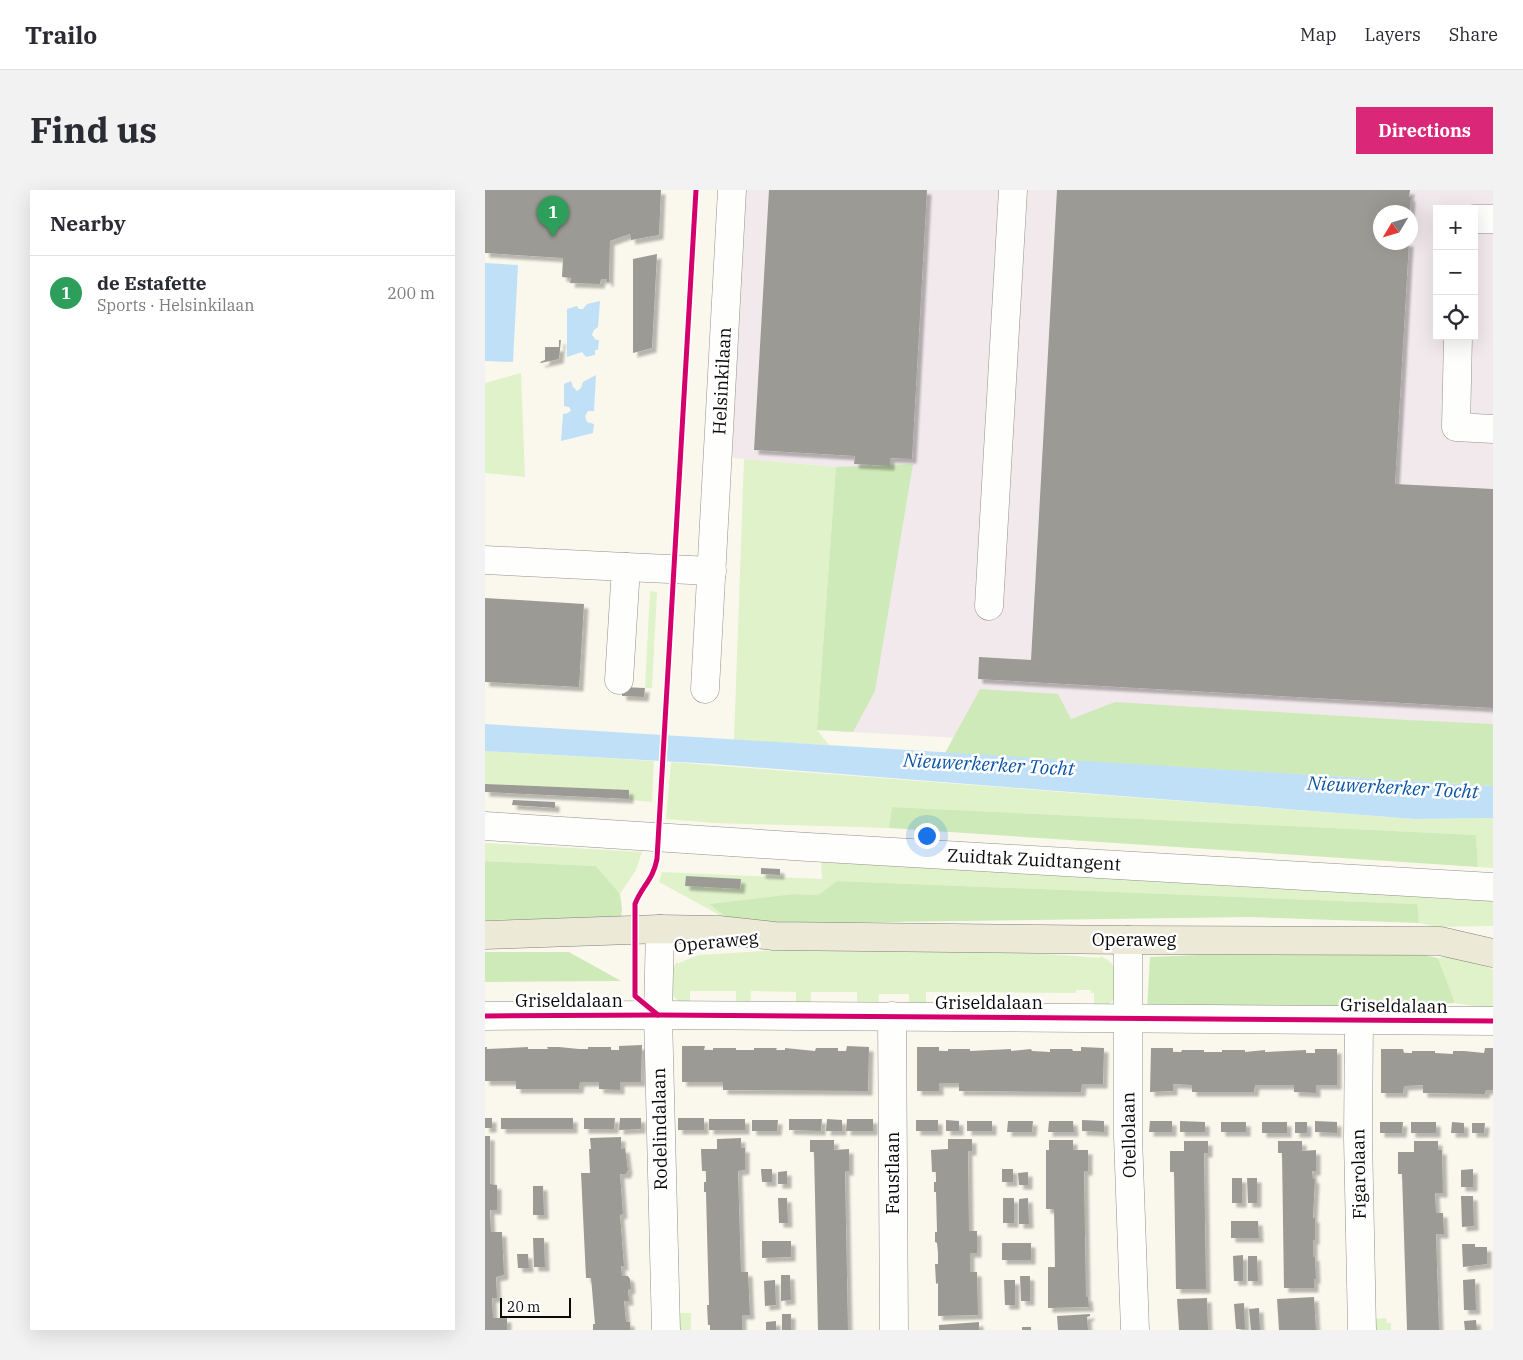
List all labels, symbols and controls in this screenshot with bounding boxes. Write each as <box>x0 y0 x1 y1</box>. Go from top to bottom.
text: Trailo <box>25 19 97 51</box>
text: Map <box>1300 23 1337 46</box>
text: Layers <box>1365 23 1421 46</box>
text: Share <box>1449 23 1498 46</box>
text: Find us <box>30 107 157 153</box>
button: Directions <box>1356 107 1493 154</box>
pin: 1 <box>537 196 569 237</box>
north arrow <box>1373 205 1418 250</box>
map controls <box>1433 205 1478 340</box>
button: + <box>1433 205 1478 250</box>
text: Nearby <box>50 209 126 237</box>
button: − <box>1433 250 1478 295</box>
text: de Estafette <box>97 271 207 295</box>
text: 1 <box>61 283 71 303</box>
text: 200 m <box>387 283 435 303</box>
text: Sports · Helsinkilaan <box>97 295 255 315</box>
button: locate <box>1433 295 1478 340</box>
street label: Helsinkilaan <box>707 326 736 435</box>
water label: Nieuwerkerker Tocht <box>902 747 1076 781</box>
water label: Nieuwerkerker Tocht <box>1306 770 1480 804</box>
your location <box>914 823 940 849</box>
street label: Zuidtak Zuidtangent <box>947 843 1122 876</box>
street label: Operaweg <box>673 926 759 957</box>
street label: Operaweg <box>1092 928 1177 951</box>
street label: Griseldalaan <box>515 989 623 1012</box>
street label: Griseldalaan <box>935 991 1043 1014</box>
street label: Griseldalaan <box>1340 993 1448 1018</box>
street label: Rodelindalaan <box>647 1067 672 1191</box>
street label: Otellolaan <box>1116 1092 1141 1178</box>
street label: Figarolaan <box>1346 1128 1371 1220</box>
street label: Faustlaan <box>881 1132 904 1215</box>
scale bar <box>500 1295 571 1318</box>
text: 20 m <box>507 1298 540 1316</box>

